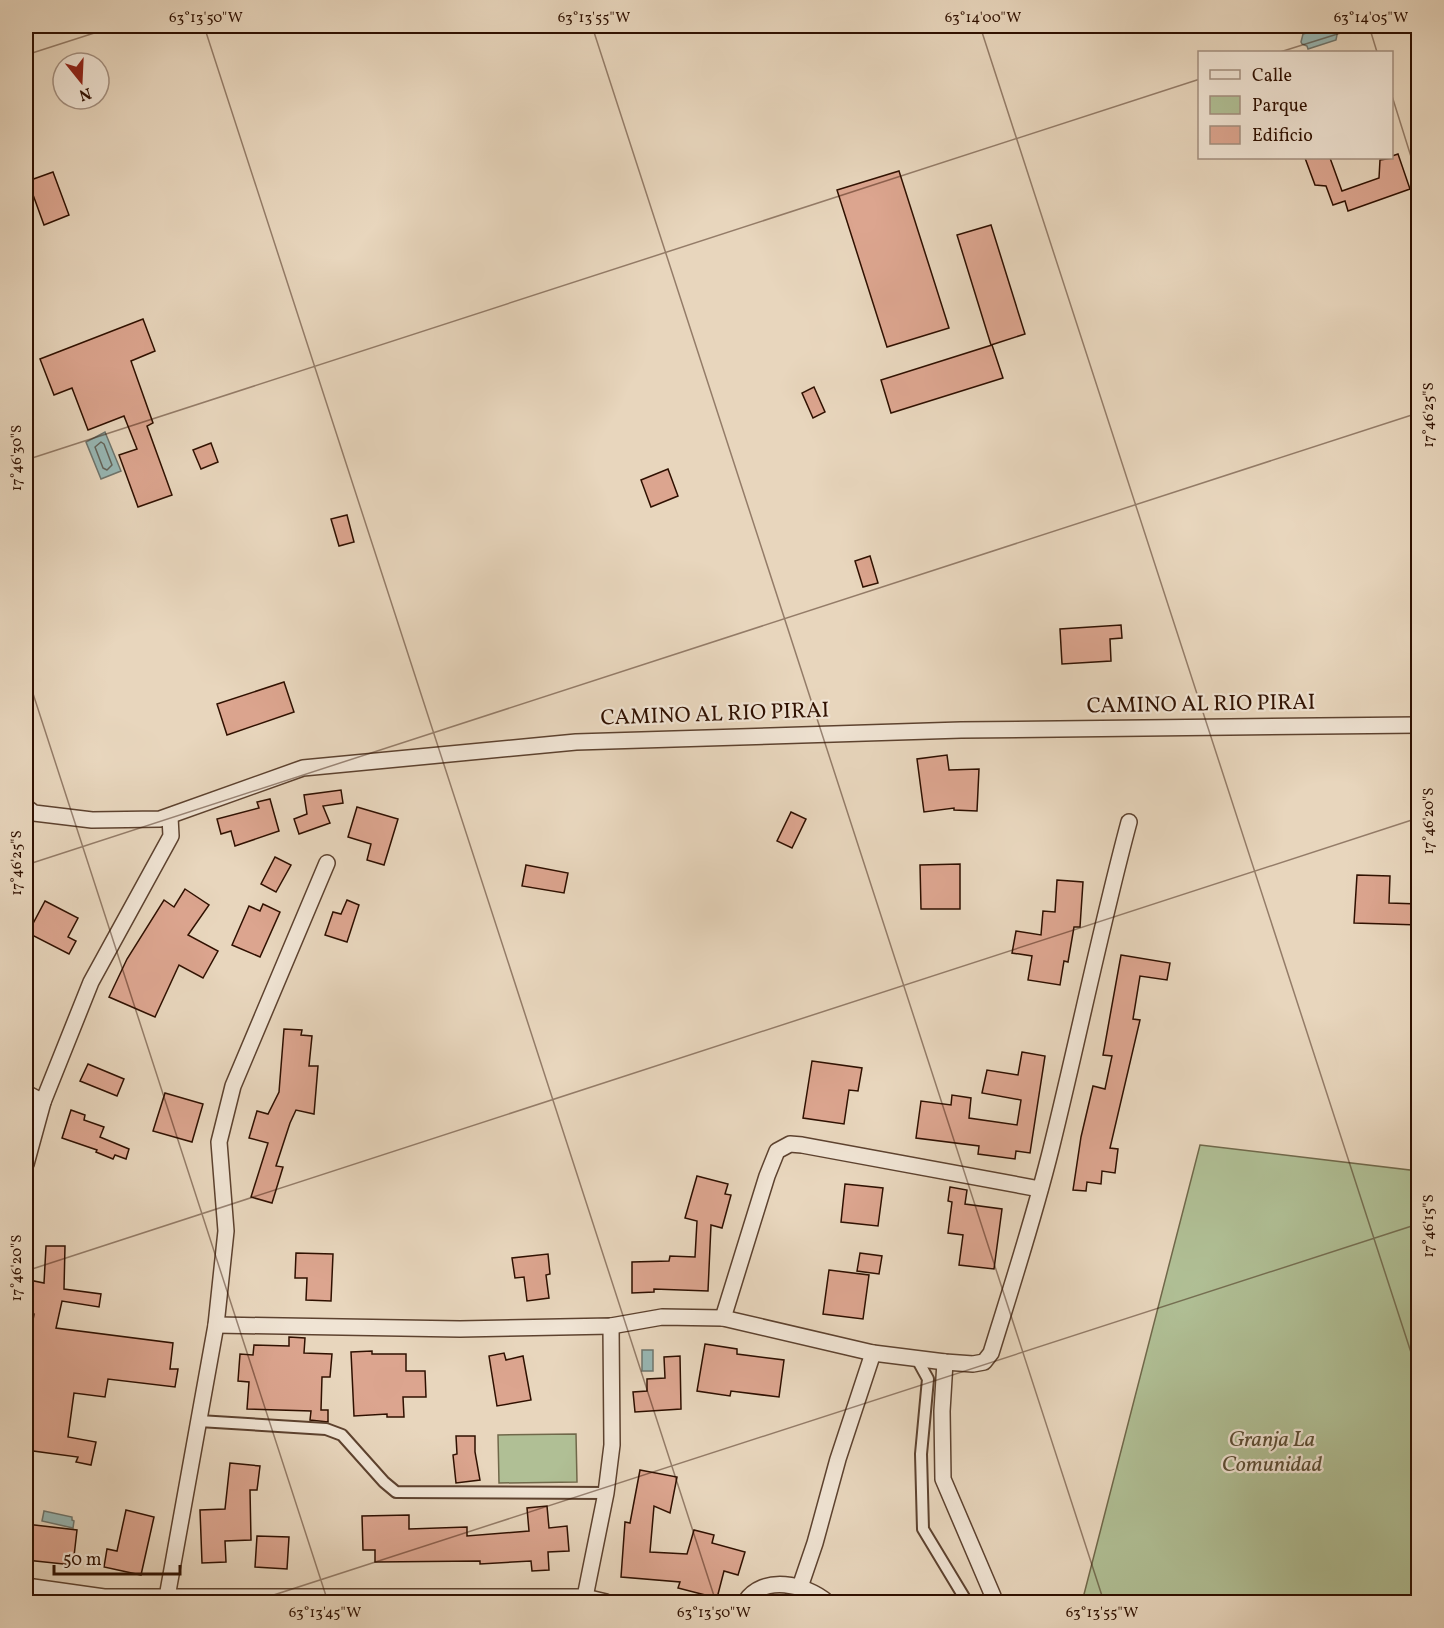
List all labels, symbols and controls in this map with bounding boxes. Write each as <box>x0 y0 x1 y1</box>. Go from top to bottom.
text: 63°13'50"W <box>169 8 243 29</box>
text: 63°13'55"W <box>558 8 630 29</box>
text: 63°14'00"W <box>945 8 1021 29</box>
text: 63°14'05"W <box>1334 8 1408 29</box>
north arrow <box>51 51 111 111</box>
legend <box>1198 51 1393 159</box>
text: Calle <box>1252 64 1292 89</box>
text: N <box>76 81 94 106</box>
text: Parque <box>1252 94 1307 119</box>
text: Edificio <box>1252 124 1313 149</box>
text: 17°46'25"S <box>1419 382 1440 448</box>
text: 17°46'30"S <box>7 425 28 491</box>
street label: CAMINO AL RIO PIRAI <box>1086 688 1316 722</box>
street label: CAMINO AL RIO PIRAI <box>600 696 830 734</box>
text: 17°46'20"S <box>1419 788 1440 854</box>
text: 17°46'25"S <box>7 830 28 896</box>
text: 17°46'15"S <box>1419 1194 1440 1258</box>
text: 17°46'20"S <box>7 1235 28 1301</box>
park label: Granja La Comunidad <box>1222 1425 1323 1481</box>
scale bar <box>54 1538 180 1576</box>
text: 50 m <box>63 1548 102 1573</box>
text: 63°13'45"W <box>289 1603 361 1624</box>
text: 63°13'50"W <box>677 1603 751 1624</box>
text: 63°13'55"W <box>1066 1603 1138 1624</box>

